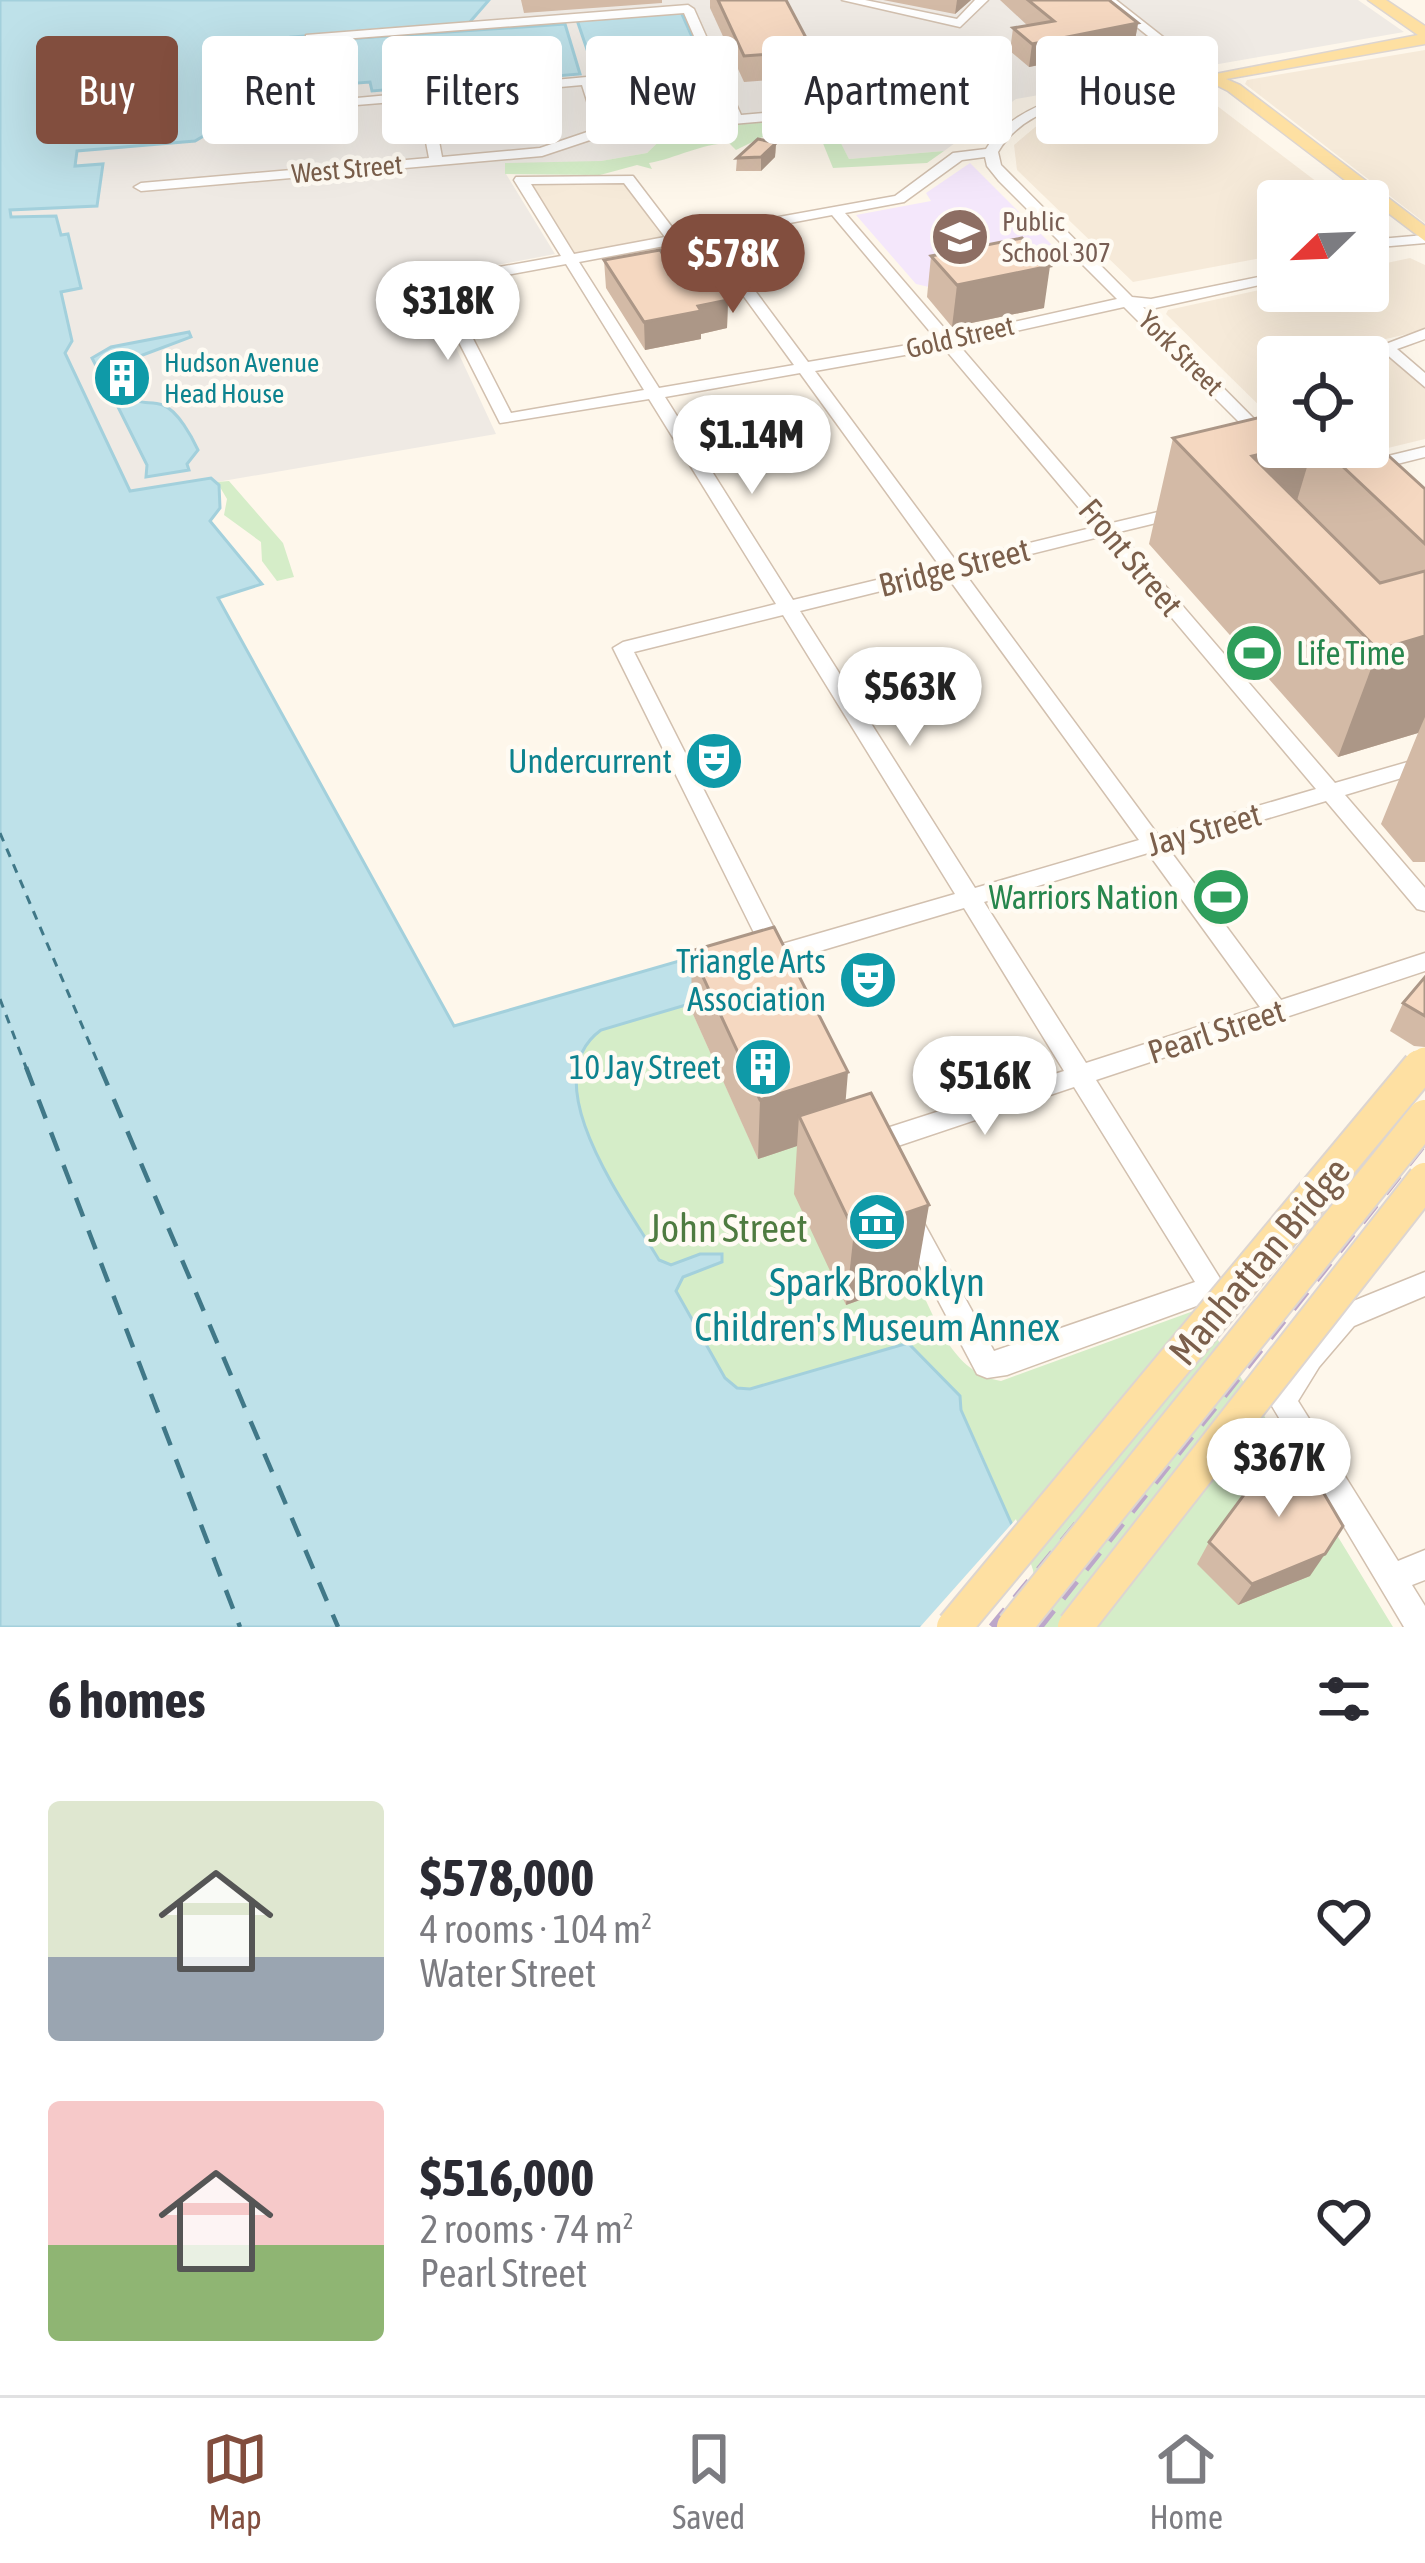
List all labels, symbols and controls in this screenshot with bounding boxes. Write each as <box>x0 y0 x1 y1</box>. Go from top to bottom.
chip: Buy <box>36 36 178 144</box>
chip: Rent <box>202 36 358 144</box>
chip: Filters <box>382 36 562 144</box>
chip: New <box>586 36 738 144</box>
chip: Apartment <box>762 36 1012 144</box>
chip: House <box>1036 36 1218 144</box>
street label: West Street <box>290 149 404 189</box>
north arrow <box>1257 180 1389 312</box>
map controls <box>1257 180 1389 468</box>
school or university icon: Public School 307 <box>929 206 991 268</box>
place label: Public School 307 <box>1002 206 1111 268</box>
pin: $578K <box>649 214 817 316</box>
text: $578K <box>688 231 778 275</box>
pin: $318K <box>364 261 532 363</box>
text: $318K <box>403 278 493 322</box>
street label: York Street <box>1133 305 1230 402</box>
street label: Gold Street <box>903 310 1017 364</box>
button: locate <box>1257 336 1389 468</box>
building icon: Hudson Avenue Head House <box>91 347 153 409</box>
place label: Hudson Avenue Head House <box>164 347 319 409</box>
pin: $1.14M <box>654 395 850 497</box>
text: $1.14M <box>700 412 804 456</box>
street label: Front Street <box>1071 491 1191 623</box>
street label: Bridge Street <box>875 530 1033 604</box>
sports icon: Life Time <box>1223 622 1285 684</box>
place label: Life Time <box>1296 634 1405 672</box>
pin: $563K <box>826 647 994 749</box>
text: $563K <box>865 664 955 708</box>
theatre icon: Undercurrent <box>683 730 745 792</box>
place label: Undercurrent <box>508 742 672 780</box>
street label: Jay Street <box>1143 795 1265 863</box>
sports icon: Warriors Nation <box>1190 866 1252 928</box>
place label: Warriors Nation <box>989 878 1179 916</box>
place label: Triangle Arts Association <box>676 942 826 1018</box>
theatre icon: Triangle Arts Association <box>837 949 899 1011</box>
street label: Pearl Street <box>1143 991 1289 1071</box>
building icon: 10 Jay Street <box>732 1036 794 1098</box>
pin: $516K <box>901 1036 1069 1138</box>
place label: 10 Jay Street <box>569 1048 721 1086</box>
text: $516K <box>940 1053 1030 1097</box>
street label: Manhattan Bridge <box>1160 1149 1358 1373</box>
museum icon: Spark Brooklyn Children's Museum Annex <box>846 1191 908 1253</box>
park label: John Street <box>648 1206 808 1250</box>
place label: Spark Brooklyn Children's Museum Annex <box>694 1260 1060 1349</box>
pin: $367K <box>1195 1418 1363 1520</box>
text: $367K <box>1234 1435 1324 1479</box>
icon: filters <box>1311 1666 1377 1732</box>
text: 6 homes <box>48 1670 206 1729</box>
text: $578,000 <box>420 1848 594 1907</box>
icon: home <box>144 1849 288 1993</box>
icon: heart <box>1311 1888 1377 1954</box>
text: 4 rooms · 104 m² <box>420 1907 652 1951</box>
text: Water Street <box>420 1951 596 1995</box>
text: $516,000 <box>420 2148 594 2207</box>
icon: home <box>144 2149 288 2293</box>
icon: heart <box>1311 2188 1377 2254</box>
text: 2 rooms · 74 m² <box>420 2207 634 2251</box>
text: Pearl Street <box>420 2251 587 2295</box>
tab: Map <box>202 2426 268 2536</box>
tab: Saved <box>672 2426 745 2536</box>
tab: Home <box>1149 2426 1223 2536</box>

